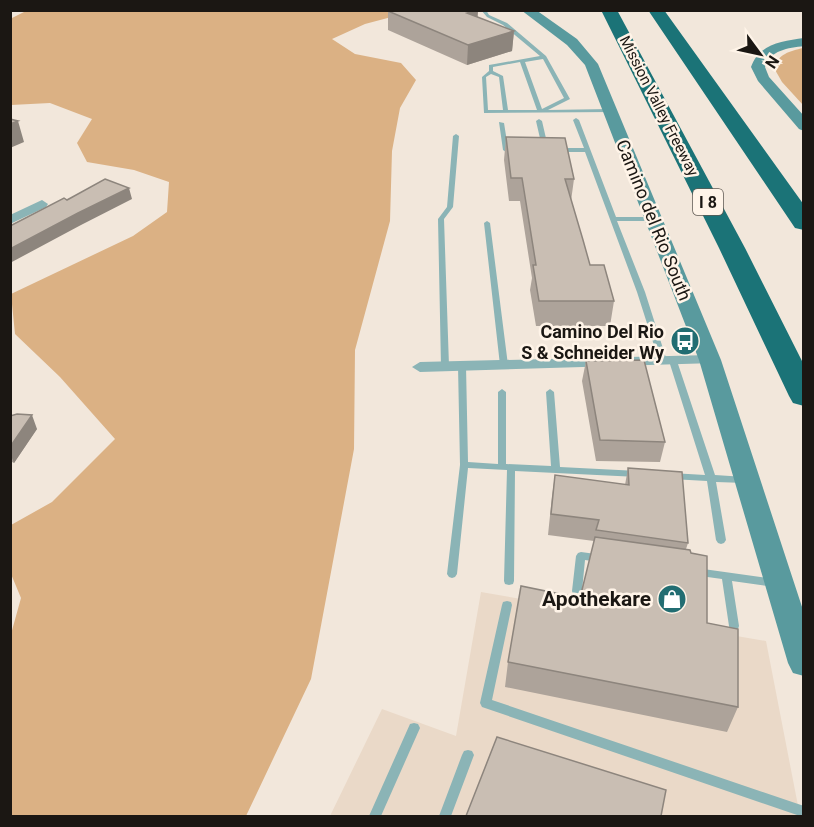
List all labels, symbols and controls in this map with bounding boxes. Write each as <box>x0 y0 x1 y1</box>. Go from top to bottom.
north arrow <box>730 24 790 84</box>
street label: Mission Valley Freeway <box>616 33 702 179</box>
text: N <box>761 52 783 72</box>
street label: Camino del Rio South <box>612 136 696 304</box>
road number: I 8 <box>693 189 723 215</box>
place label: Camino Del Rio S & Schneider Wy <box>521 321 665 363</box>
bus stop icon: Camino Del Rio S & Schneider Wy <box>669 325 701 357</box>
shop icon: Apothekare <box>656 583 688 615</box>
place label: Apothekare <box>542 587 651 611</box>

